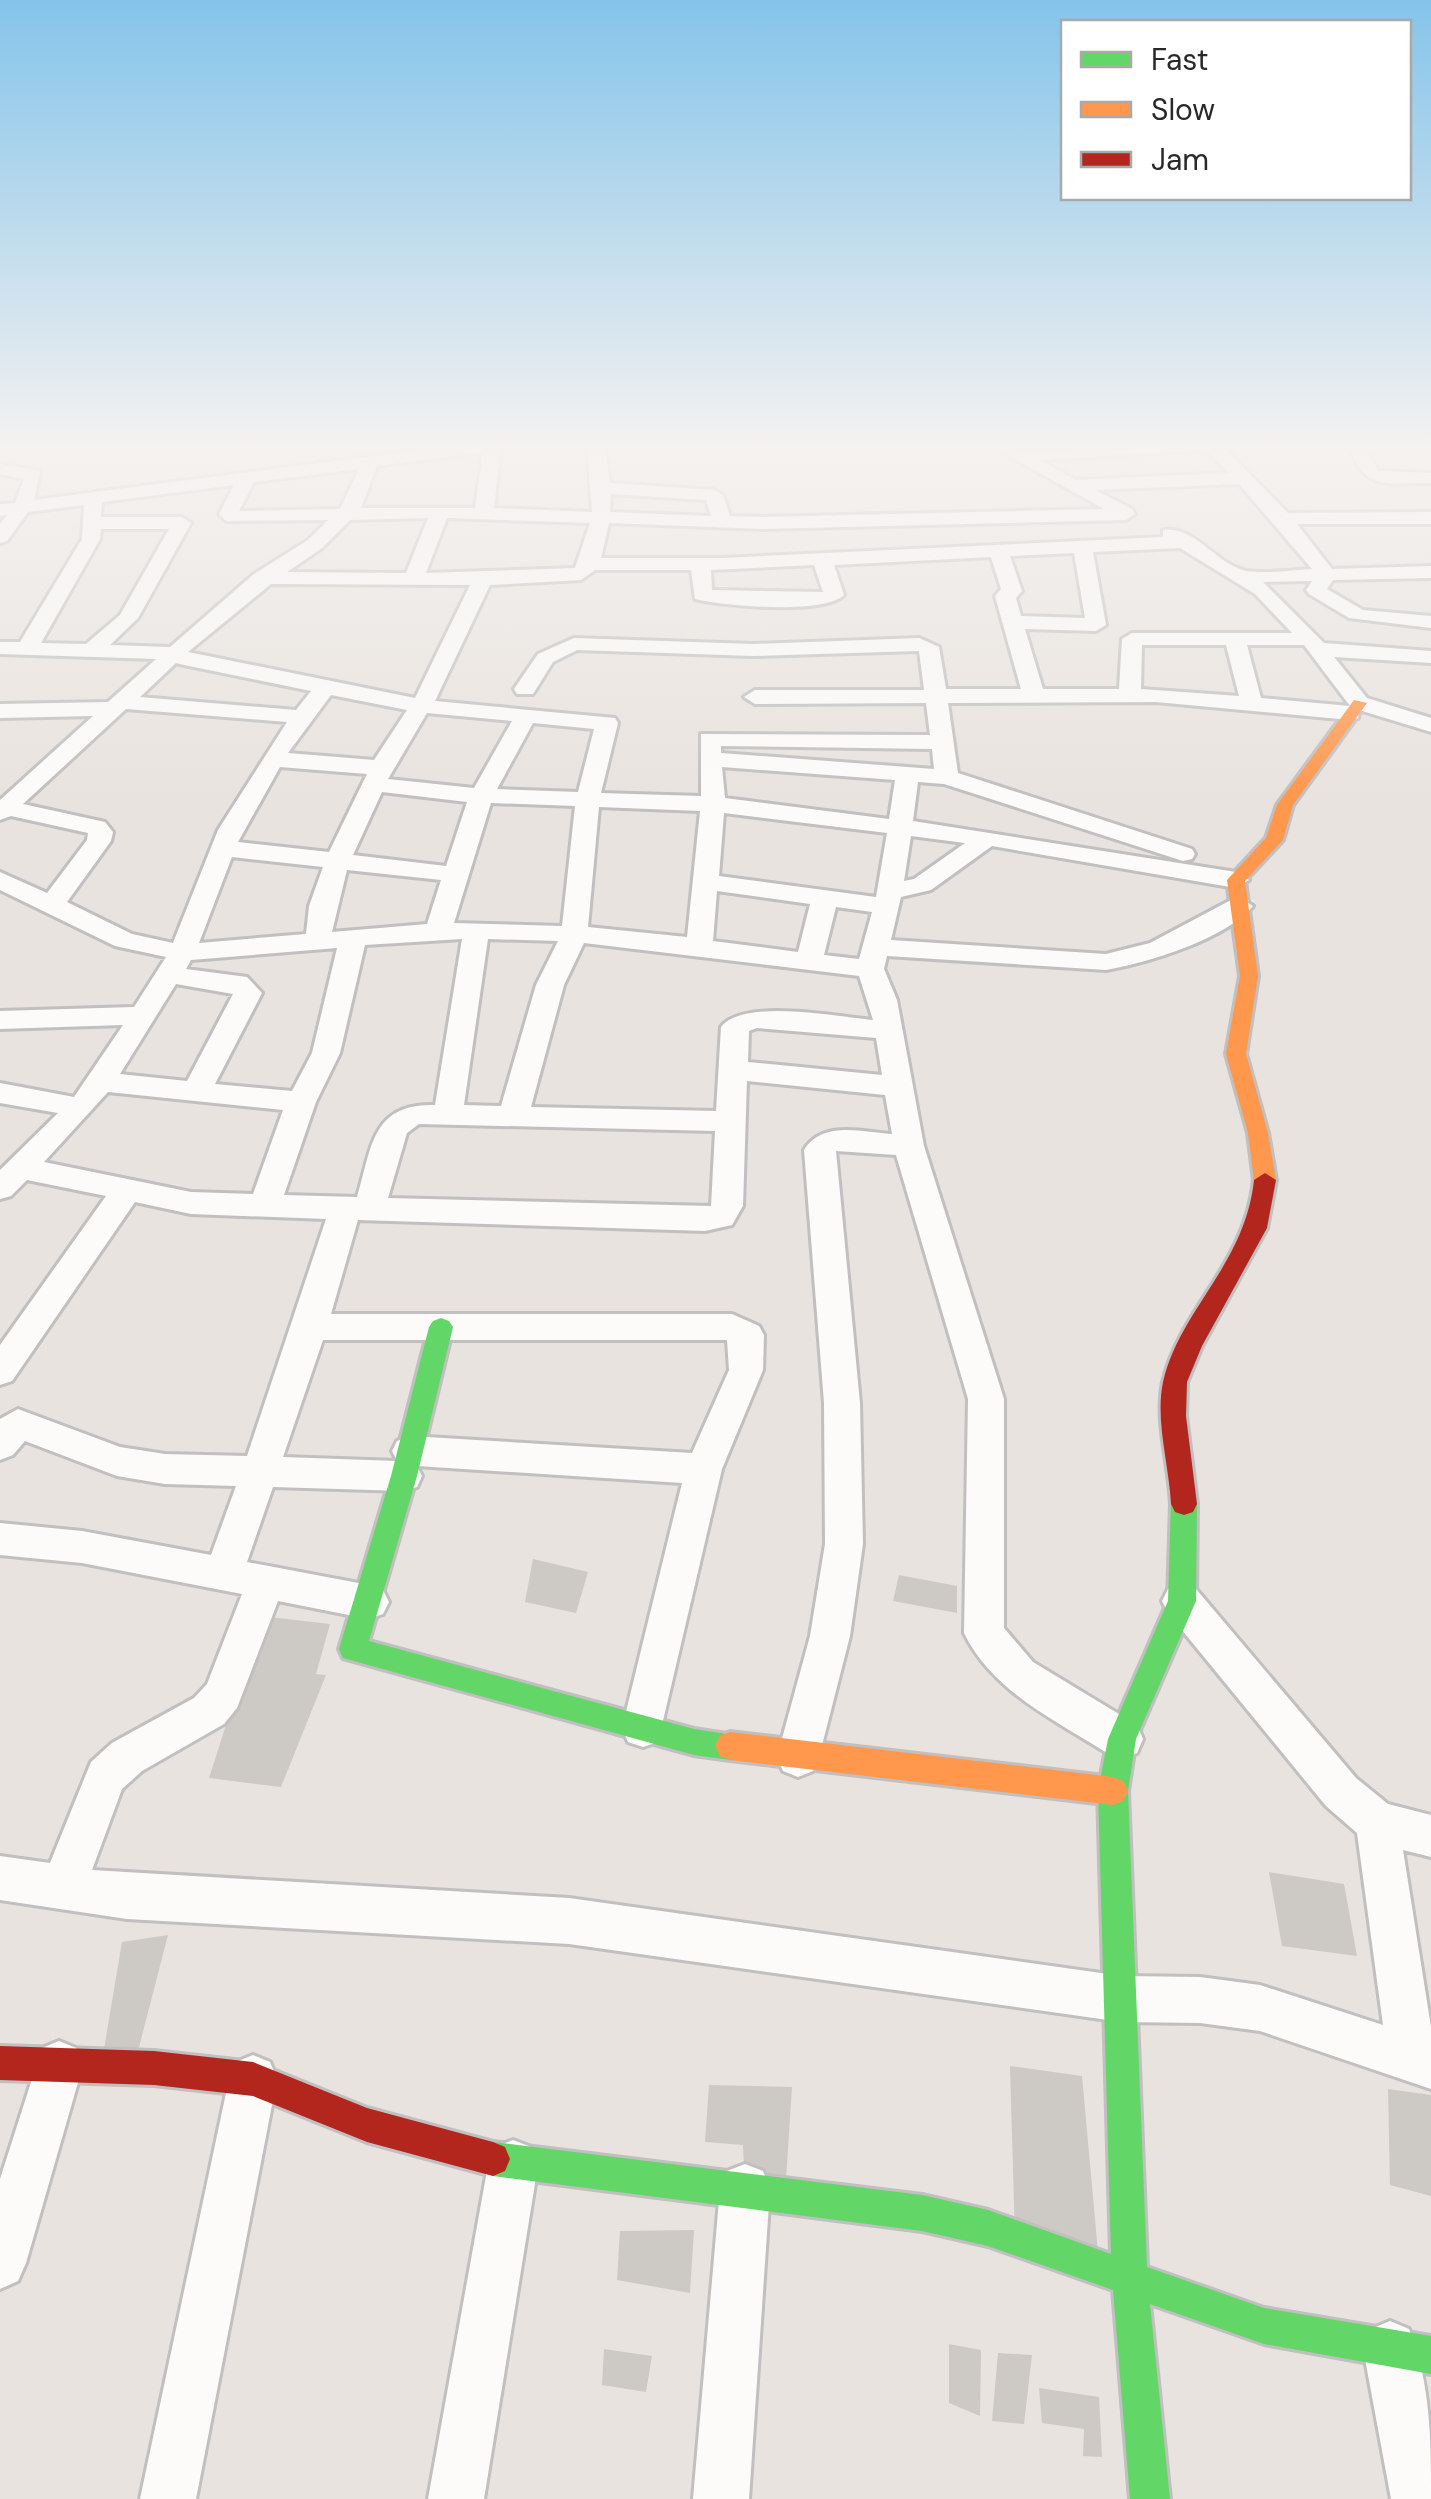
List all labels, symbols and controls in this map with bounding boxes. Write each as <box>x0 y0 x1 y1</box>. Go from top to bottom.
legend <box>1061 20 1411 200</box>
text: Fast <box>1151 40 1209 79</box>
text: Slow <box>1151 90 1215 129</box>
text: Jam <box>1151 140 1209 179</box>

